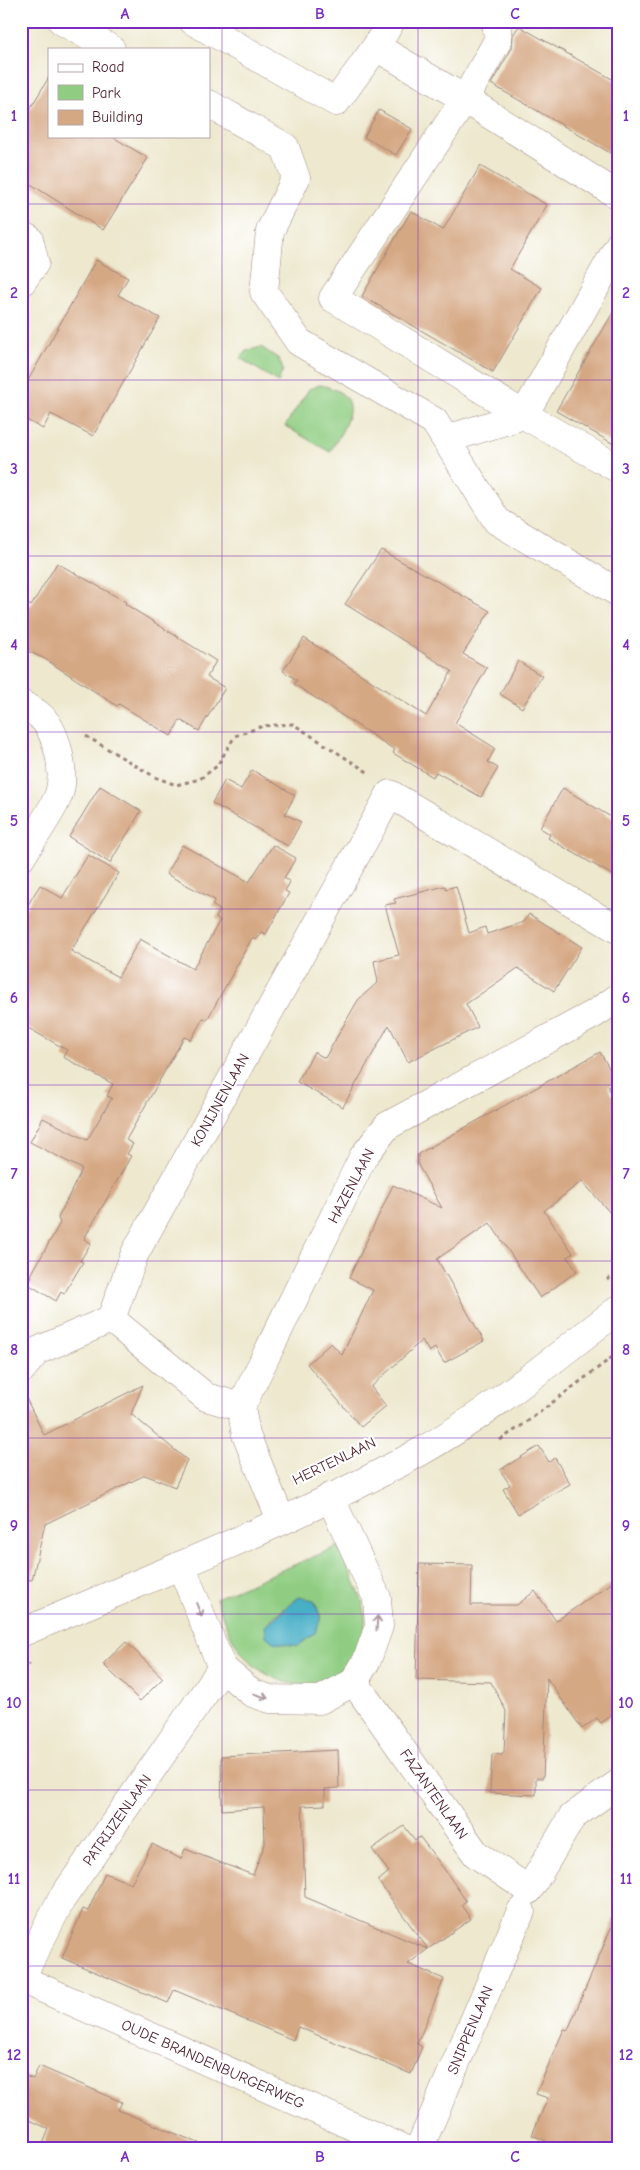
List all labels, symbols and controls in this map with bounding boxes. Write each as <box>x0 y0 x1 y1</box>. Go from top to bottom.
text: A <box>121 5 130 23</box>
text: B <box>315 5 325 23</box>
text: C <box>510 5 520 23</box>
legend <box>48 48 210 138</box>
text: Road <box>92 58 124 76</box>
text: Park <box>92 84 121 102</box>
text: 1 <box>11 107 17 125</box>
text: 1 <box>623 107 629 125</box>
text: Building <box>92 108 143 126</box>
text: 2 <box>10 284 18 302</box>
text: 2 <box>622 284 630 302</box>
text: 3 <box>10 460 18 478</box>
text: 3 <box>622 460 630 478</box>
text: 4 <box>10 636 18 654</box>
text: 4 <box>622 636 630 654</box>
text: 5 <box>10 812 18 830</box>
text: 5 <box>622 812 630 830</box>
text: 6 <box>10 989 18 1007</box>
text: 6 <box>622 989 630 1007</box>
street label: KONIJNENLAAN <box>187 1050 253 1150</box>
street label: HAZENLAAN <box>324 1146 378 1226</box>
text: 7 <box>10 1165 18 1183</box>
text: 7 <box>622 1165 630 1183</box>
text: 8 <box>10 1341 18 1359</box>
text: 8 <box>622 1341 630 1359</box>
street label: HERTENLAAN <box>289 1433 379 1489</box>
text: 9 <box>10 1517 18 1535</box>
text: 9 <box>622 1517 630 1535</box>
one-way arrow <box>195 1602 204 1618</box>
one-way arrow <box>373 1615 382 1631</box>
one-way arrow <box>253 1692 268 1701</box>
text: 10 <box>6 1694 22 1712</box>
text: 10 <box>618 1694 634 1712</box>
street label: FAZANTENLAAN <box>396 1745 472 1843</box>
street label: PATRIJZENLAAN <box>79 1771 155 1869</box>
text: 11 <box>8 1870 20 1888</box>
text: 11 <box>620 1870 632 1888</box>
street label: SNIPPENLAAN <box>443 1983 497 2077</box>
street label: OUDE BRANDENBURGERWEG <box>119 2015 308 2113</box>
text: 12 <box>7 2046 21 2064</box>
text: 12 <box>619 2046 633 2064</box>
text: A <box>121 2148 130 2166</box>
text: B <box>315 2148 325 2166</box>
text: C <box>510 2148 520 2166</box>

